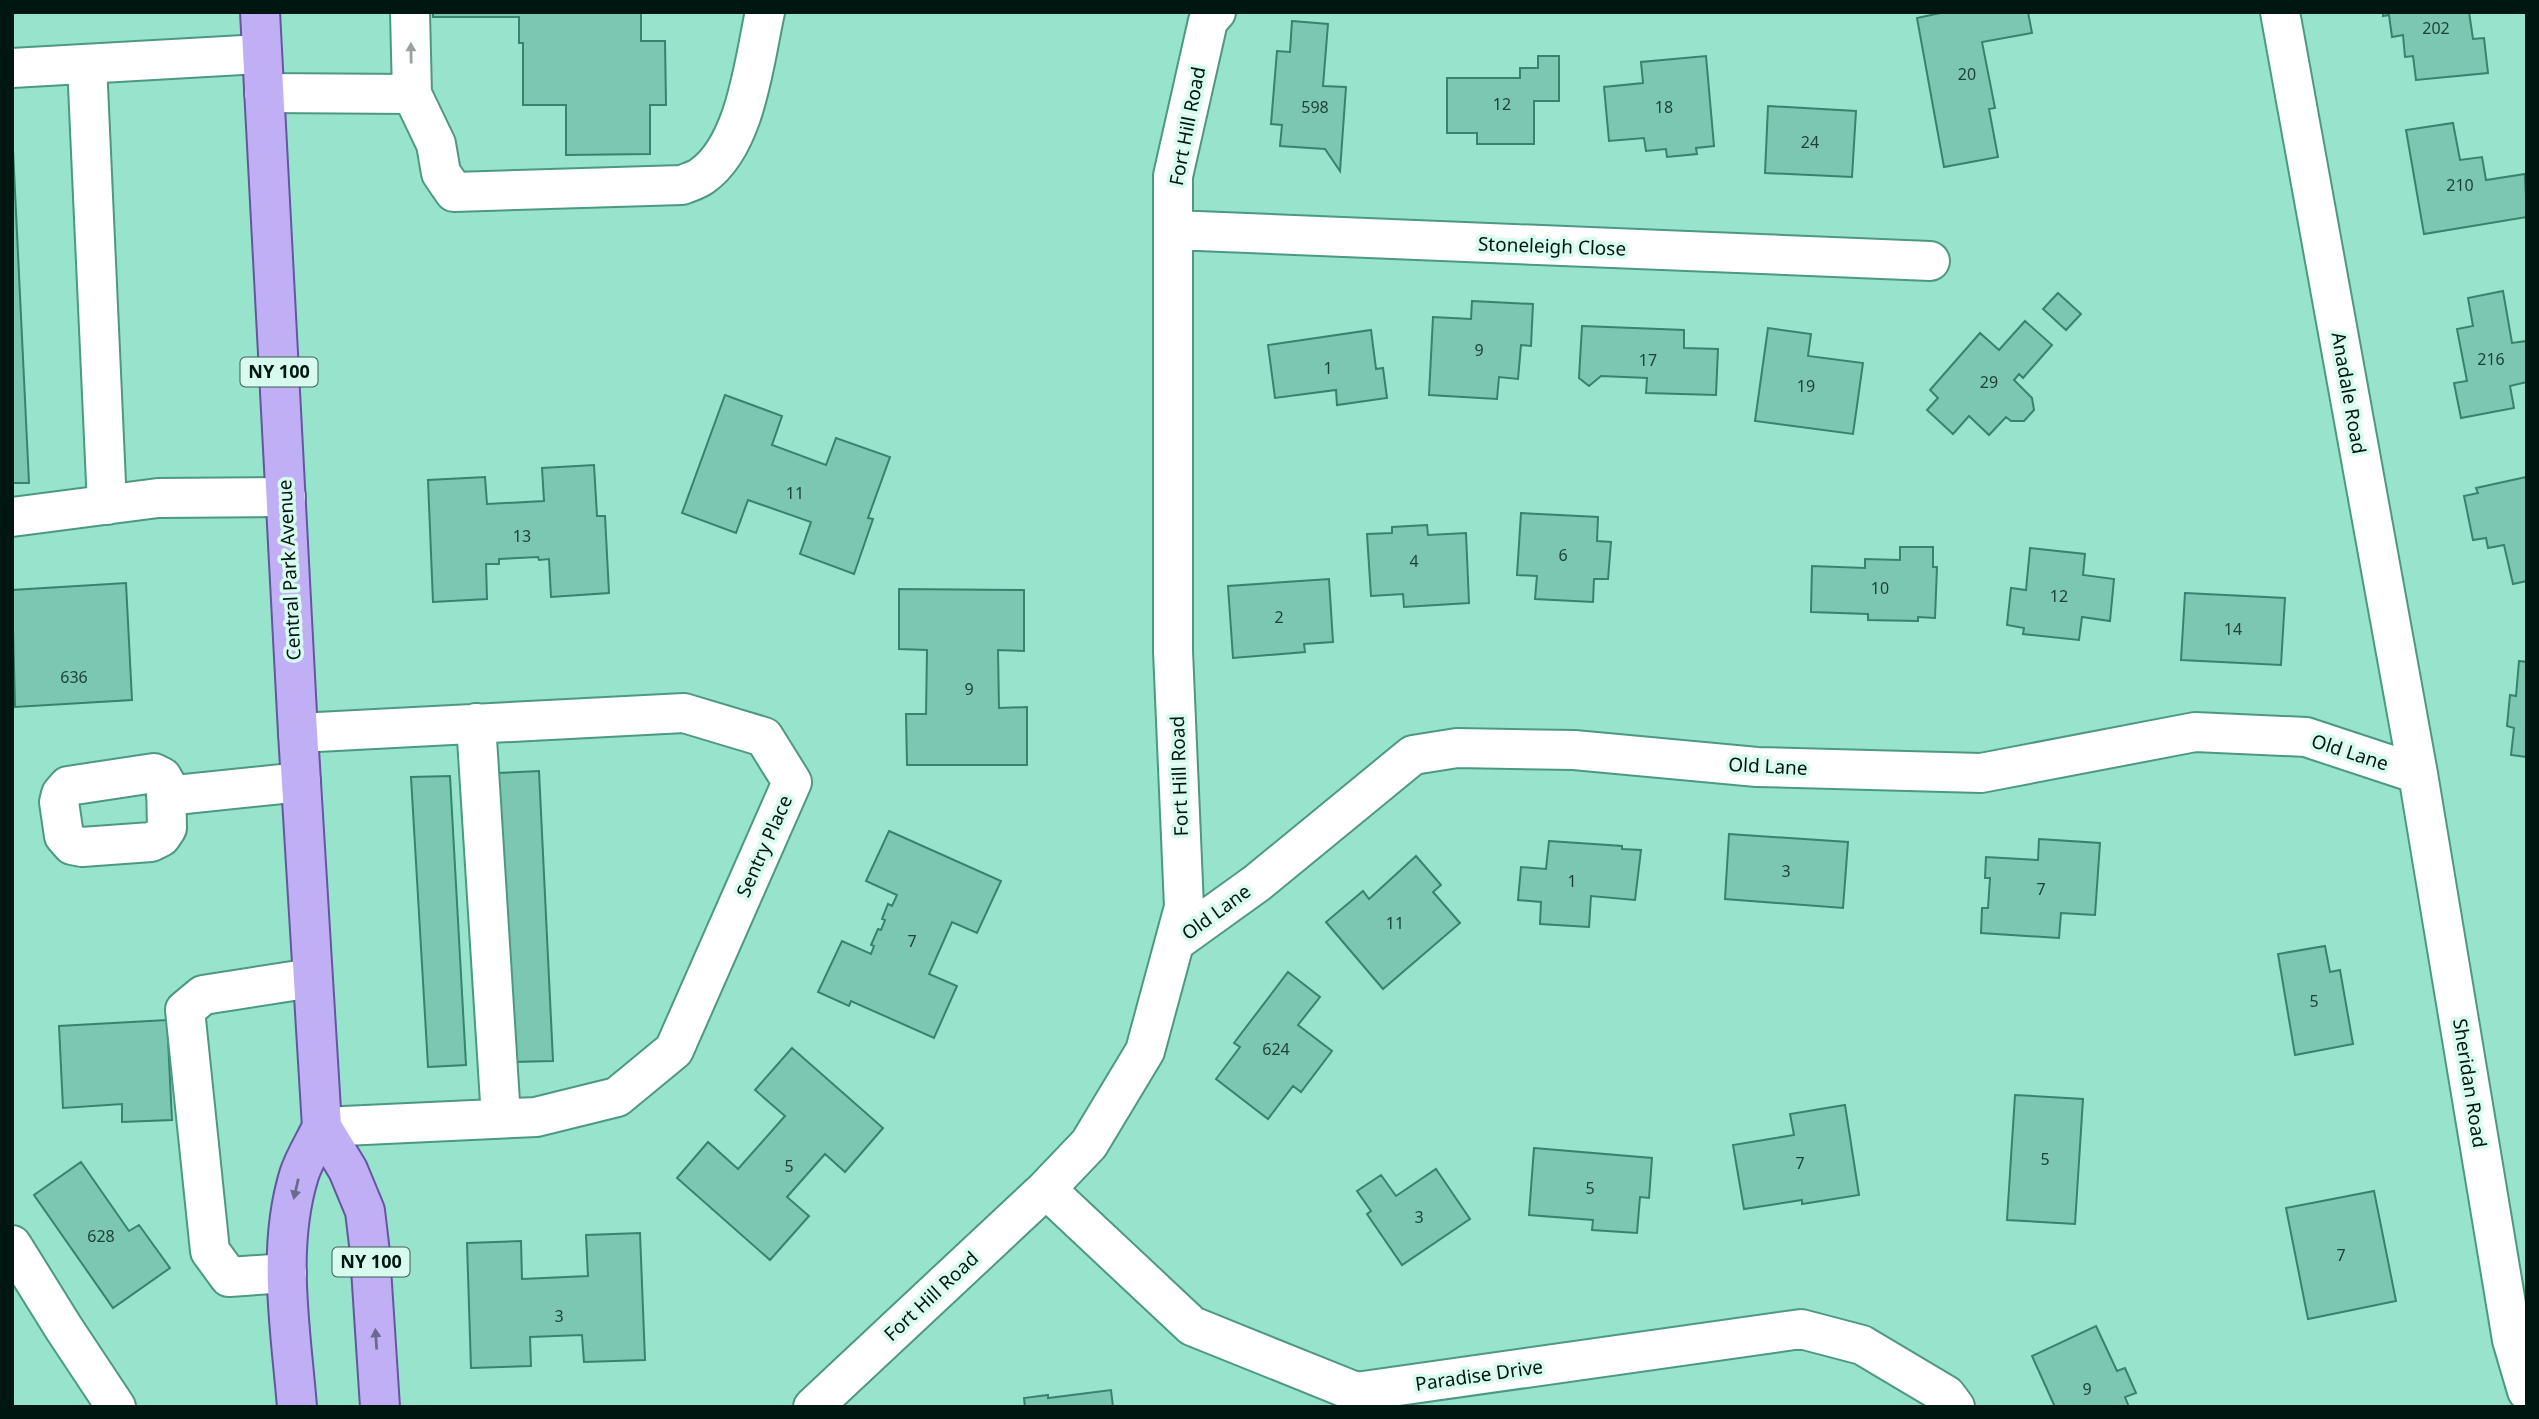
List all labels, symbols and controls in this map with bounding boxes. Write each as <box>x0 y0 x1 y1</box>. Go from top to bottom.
house number: 202 <box>2422 17 2450 39</box>
one-way arrow <box>405 42 417 64</box>
house number: 20 <box>1958 63 1976 85</box>
street label: Fort Hill Road <box>1163 64 1211 188</box>
house number: 12 <box>1493 93 1511 115</box>
house number: 598 <box>1301 96 1329 118</box>
house number: 18 <box>1655 96 1673 118</box>
house number: 24 <box>1801 131 1819 153</box>
house number: 210 <box>2446 174 2474 196</box>
street label: Stoneleigh Close <box>1477 230 1627 262</box>
street label: Anadale Road <box>2326 330 2372 456</box>
house number: 9 <box>1474 339 1484 361</box>
house number: 216 <box>2477 348 2505 370</box>
house number: 17 <box>1639 349 1657 371</box>
house number: 1 <box>1323 357 1333 379</box>
road number: NY 100 <box>240 358 318 386</box>
house number: 29 <box>1980 371 1998 393</box>
house number: 19 <box>1797 375 1815 397</box>
street label: Central Park Avenue <box>271 479 307 661</box>
house number: 11 <box>786 482 804 504</box>
house number: 13 <box>513 525 531 547</box>
house number: 6 <box>1558 544 1568 566</box>
house number: 4 <box>1409 550 1419 572</box>
house number: 10 <box>1871 577 1889 599</box>
house number: 12 <box>2050 585 2068 607</box>
house number: 2 <box>1274 606 1284 628</box>
house number: 14 <box>2224 618 2242 640</box>
house number: 636 <box>60 666 88 688</box>
house number: 9 <box>964 678 974 700</box>
street label: Fort Hill Road <box>1164 715 1194 837</box>
street label: Old Lane <box>2308 727 2392 777</box>
street label: Old Lane <box>1728 751 1808 781</box>
street label: Sentry Place <box>730 791 798 901</box>
house number: 3 <box>1781 860 1791 882</box>
house number: 1 <box>1567 870 1577 892</box>
street label: Old Lane <box>1176 878 1256 946</box>
house number: 7 <box>2036 878 2046 900</box>
house number: 11 <box>1386 912 1404 934</box>
house number: 7 <box>907 930 917 952</box>
house number: 5 <box>2309 990 2319 1012</box>
street label: Sheridan Road <box>2447 1017 2493 1149</box>
house number: 624 <box>1262 1038 1290 1060</box>
house number: 5 <box>2040 1148 2050 1170</box>
house number: 7 <box>1795 1152 1805 1174</box>
house number: 5 <box>784 1155 794 1177</box>
house number: 5 <box>1585 1177 1595 1199</box>
one-way arrow <box>290 1178 301 1200</box>
house number: 3 <box>1414 1206 1424 1228</box>
house number: 628 <box>87 1225 115 1247</box>
house number: 7 <box>2336 1244 2346 1266</box>
street label: Fort Hill Road <box>878 1245 984 1347</box>
road number: NY 100 <box>332 1247 410 1276</box>
house number: 3 <box>554 1305 564 1327</box>
one-way arrow <box>370 1327 381 1349</box>
street label: Paradise Drive <box>1414 1353 1544 1397</box>
house number: 9 <box>2082 1378 2092 1400</box>

